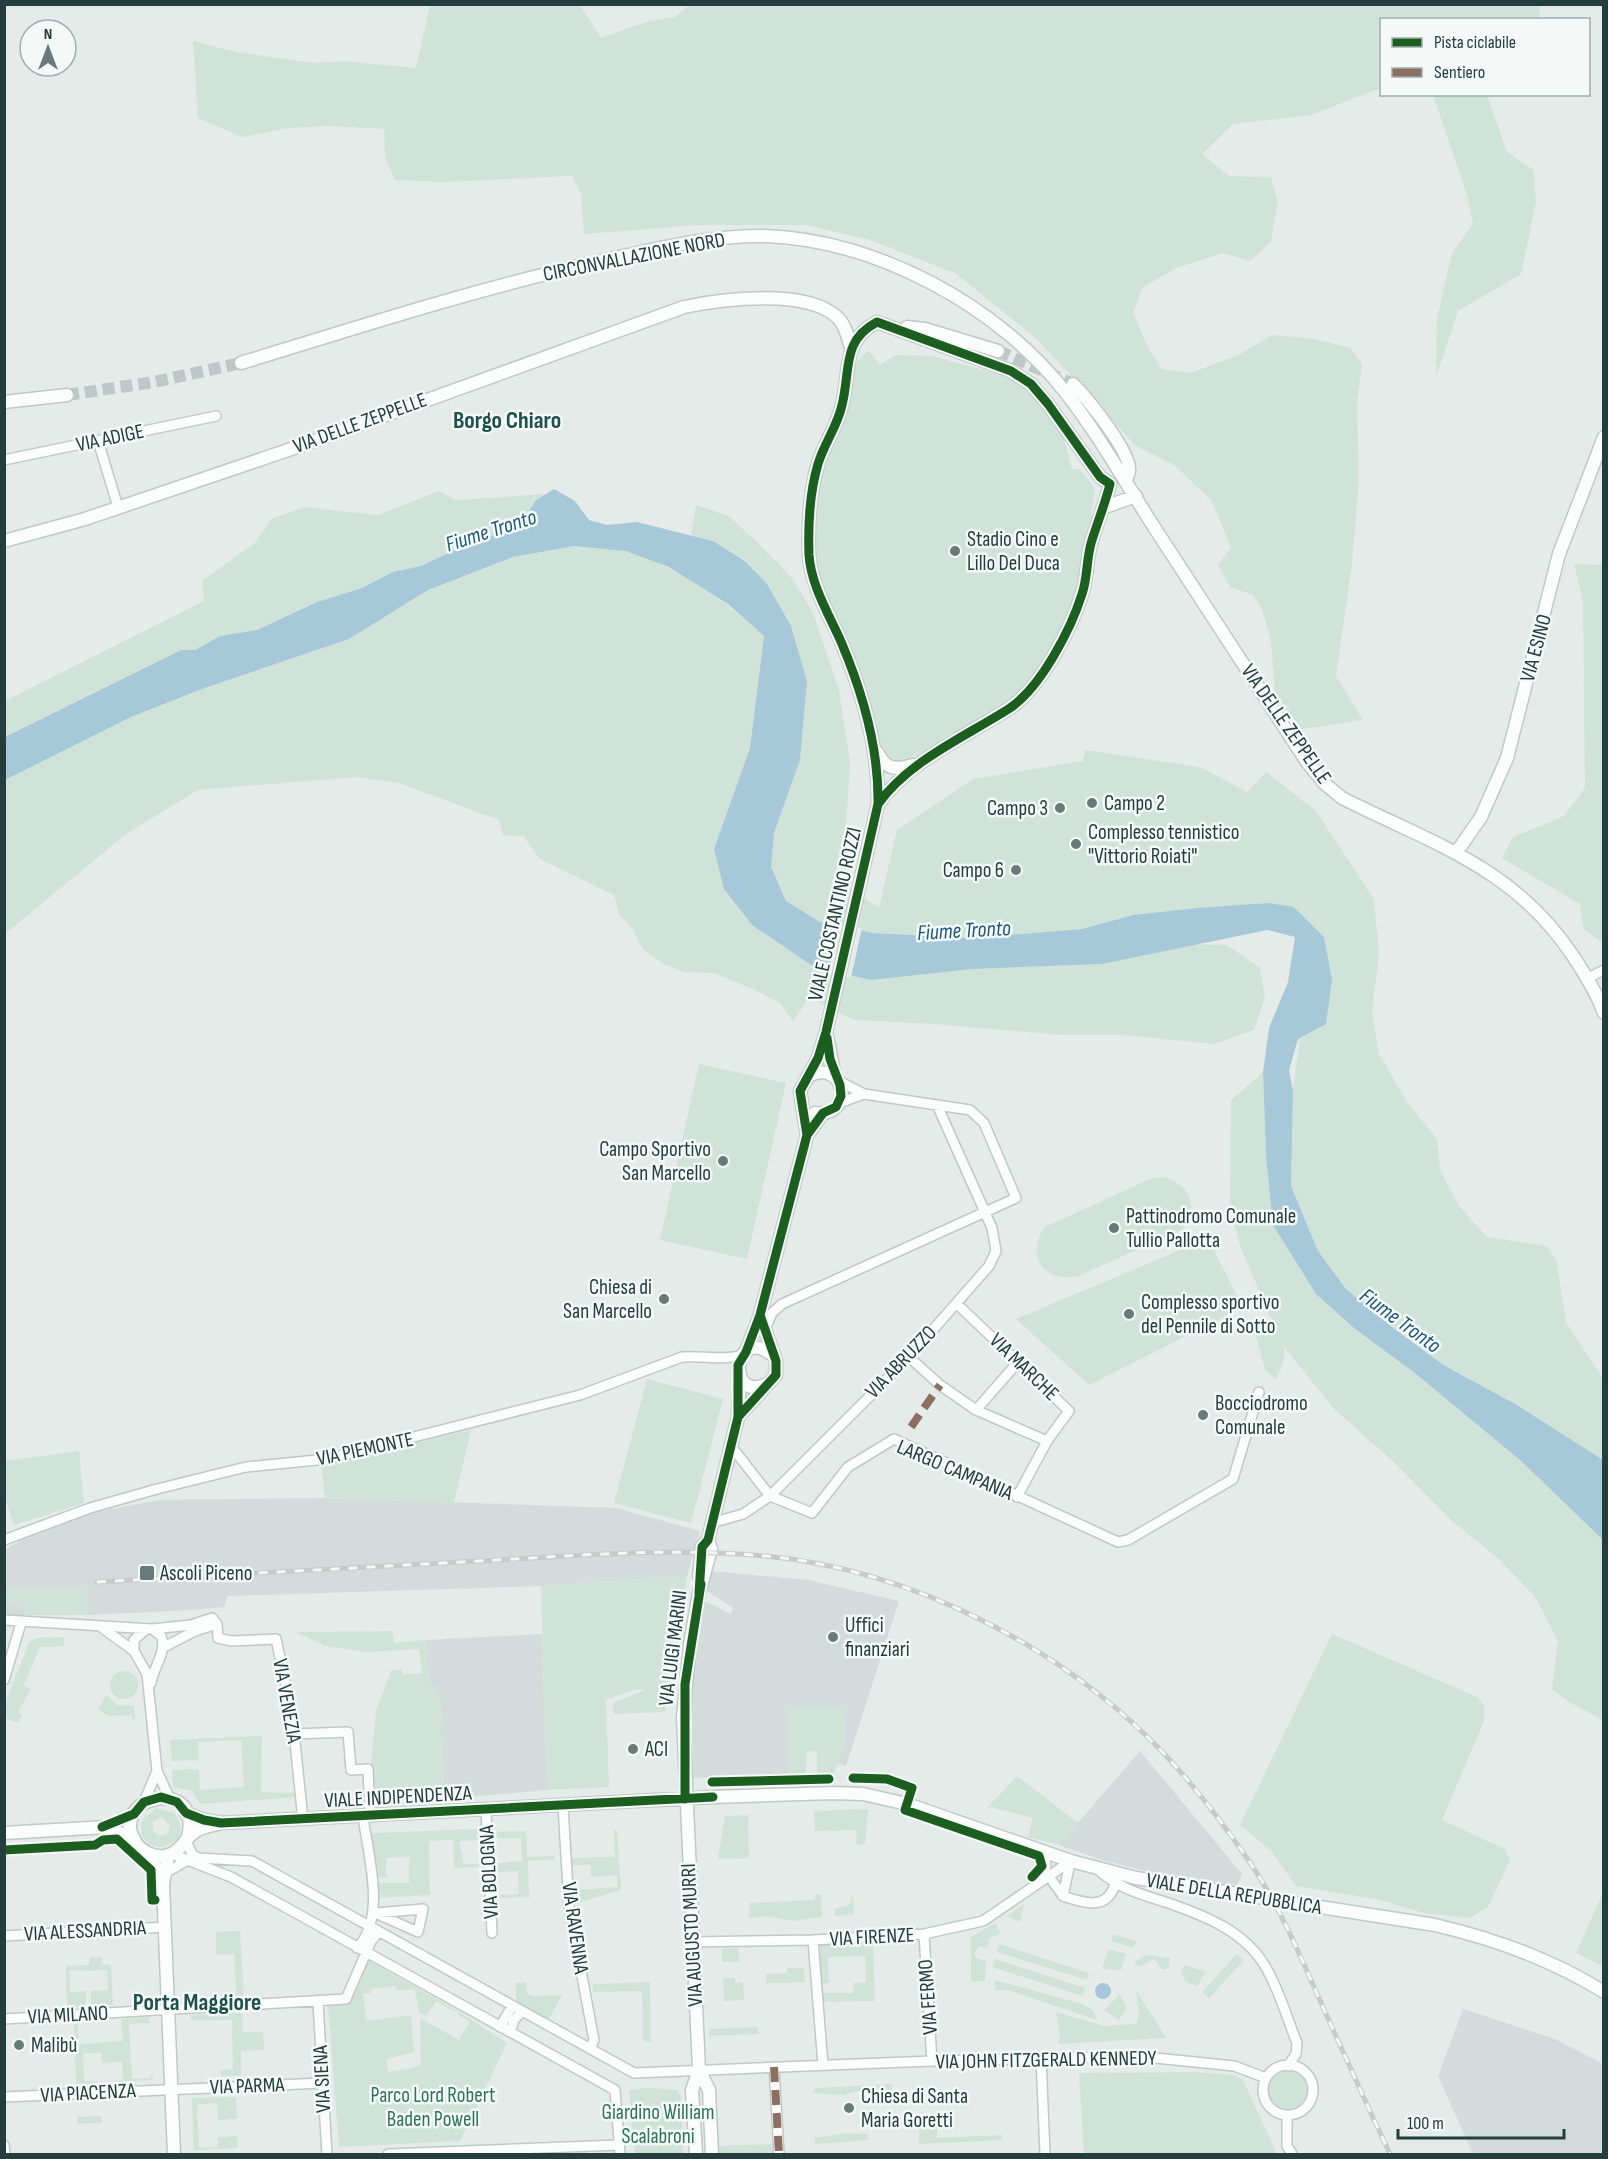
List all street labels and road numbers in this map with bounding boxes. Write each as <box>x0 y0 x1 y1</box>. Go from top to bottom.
street label: CIRCONVALLAZIONE NORD <box>541 227 727 287</box>
street label: VIA DELLE ZEPPELLE <box>290 387 430 459</box>
street label: VIA ADIGE <box>74 419 146 457</box>
street label: VIA ESINO <box>1515 611 1557 685</box>
street label: VIA DELLE ZEPPELLE <box>1235 659 1337 789</box>
street label: VIALE COSTANTINO ROZZI <box>803 825 867 1003</box>
street label: VIA ABRUZZO <box>860 1320 942 1404</box>
street label: VIA MARCHE <box>984 1328 1064 1406</box>
street label: VIA PIEMONTE <box>314 1427 416 1471</box>
street label: LARGO CAMPANIA <box>893 1434 1018 1506</box>
street label: VIA LUIGI MARINI <box>653 1589 693 1707</box>
street label: VIA VENEZIA <box>267 1657 307 1746</box>
street label: VIALE INDIPENDENZA <box>324 1781 473 1813</box>
street label: VIA BOLOGNA <box>474 1824 504 1919</box>
street label: VIA AUGUSTO MURRI <box>676 1863 708 2007</box>
street label: VIALE DELLA REPUBBLICA <box>1145 1868 1324 1920</box>
street label: VIA RAVENNA <box>556 1880 594 1977</box>
street label: VIA ALESSANDRIA <box>23 1915 148 1947</box>
street label: VIA FIRENZE <box>829 1922 915 1952</box>
street label: VIA FERMO <box>913 1958 943 2036</box>
street label: VIA MILANO <box>27 2000 109 2030</box>
street label: VIA SIENA <box>308 2044 336 2113</box>
street label: VIA JOHN FITZGERALD KENNEDY <box>935 2046 1157 2074</box>
street label: VIA PARMA <box>209 2072 286 2100</box>
street label: VIA PIACENZA <box>40 2078 137 2108</box>

